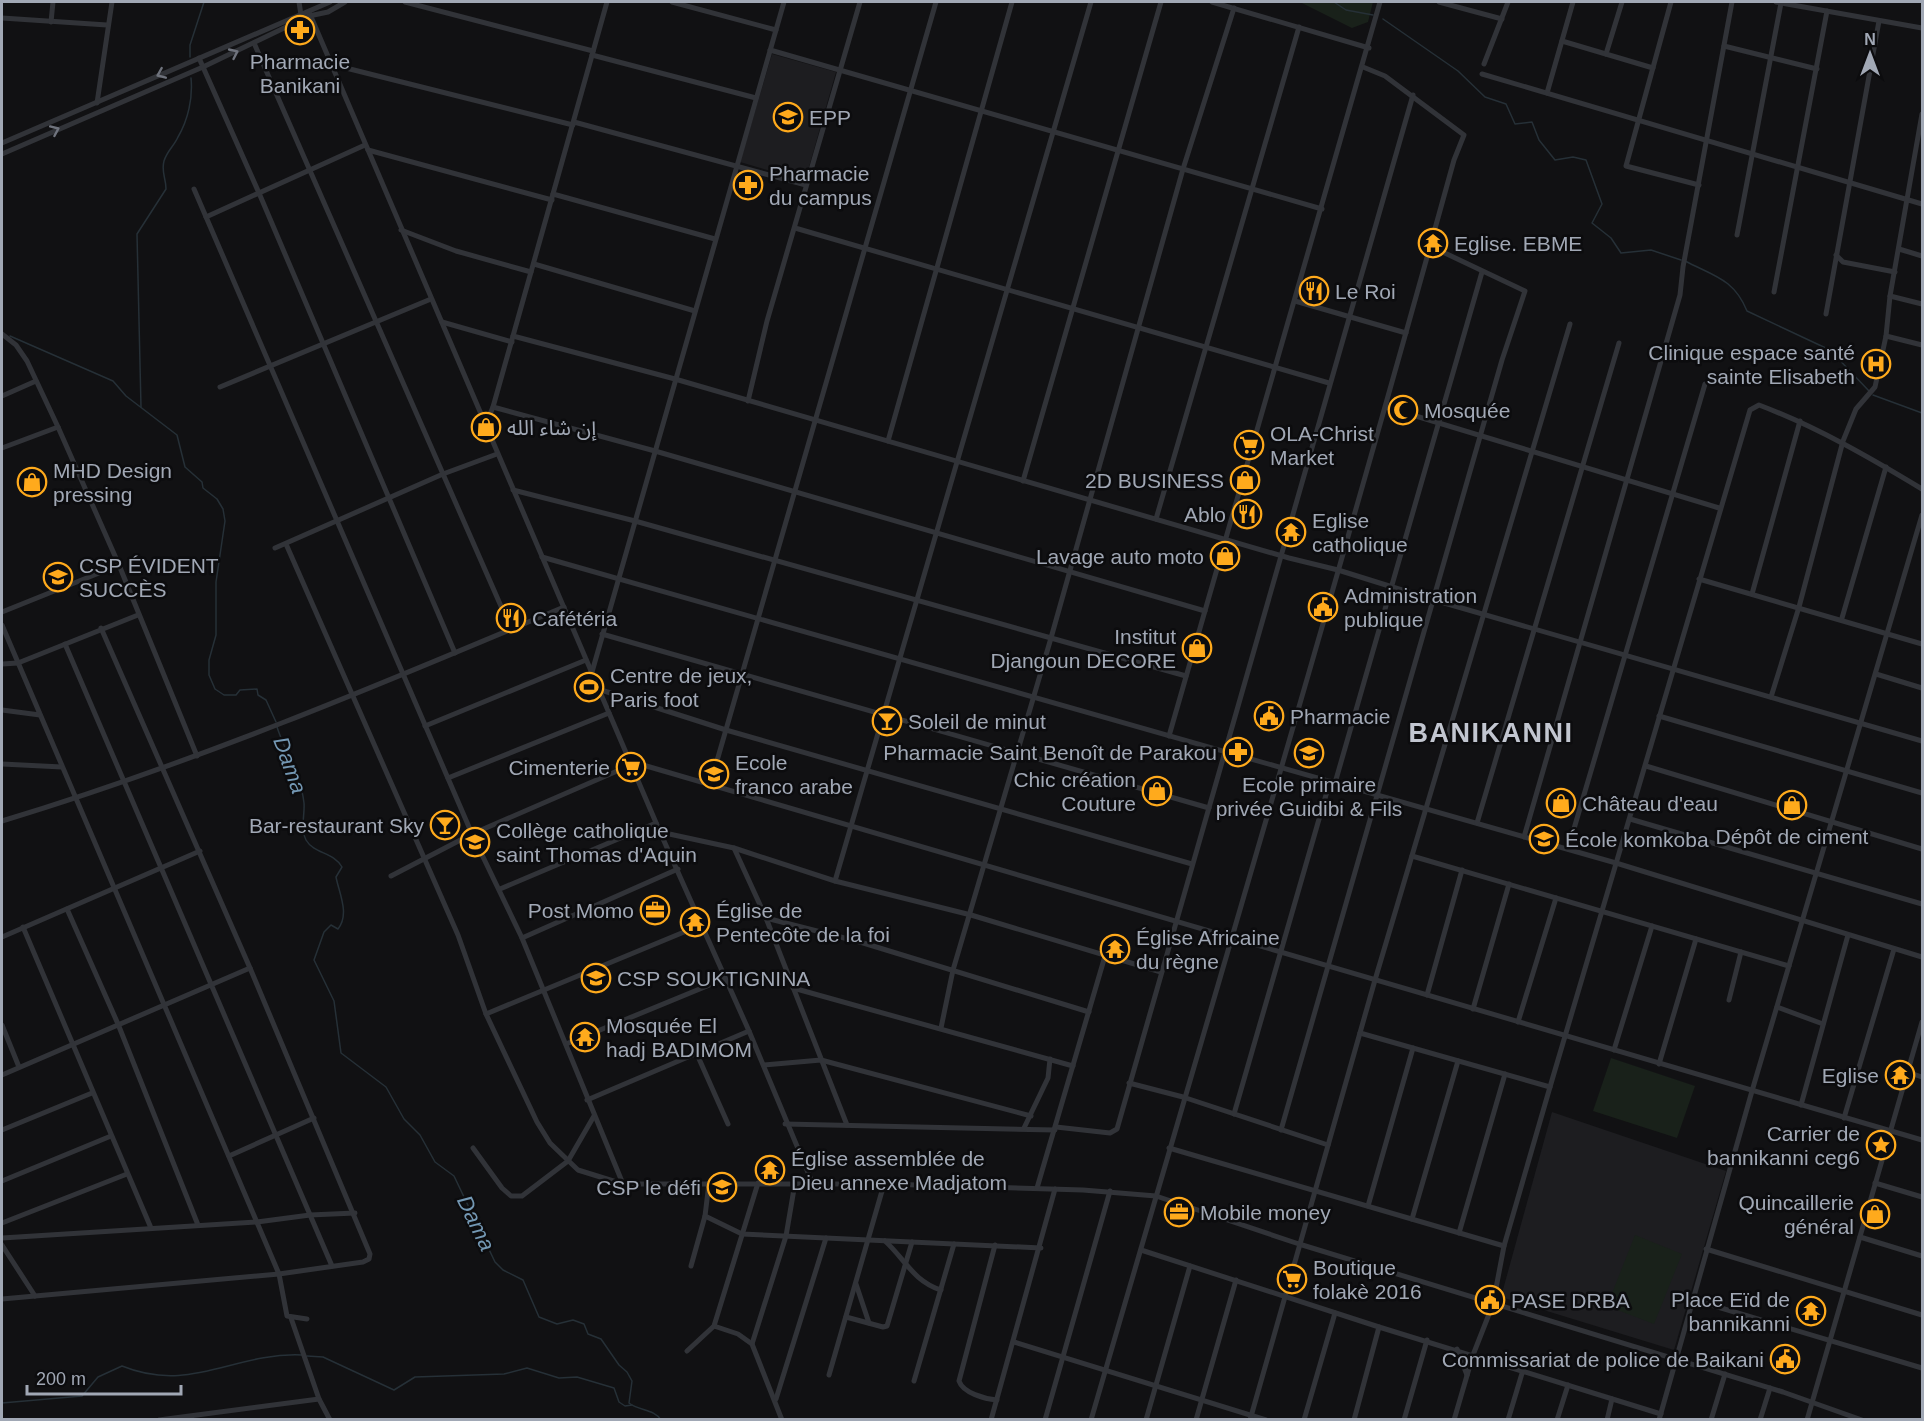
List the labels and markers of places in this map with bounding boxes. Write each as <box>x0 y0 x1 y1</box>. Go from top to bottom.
pharmacy icon: Pharmacie Banikani <box>284 14 316 46</box>
place label: Pharmacie Banikani <box>250 50 350 97</box>
school or university icon: EPP <box>772 101 804 133</box>
place label: EPP <box>809 106 851 129</box>
place label: Pharmacie du campus <box>769 162 872 209</box>
pharmacy icon: Pharmacie du campus <box>732 169 764 201</box>
temple icon: Eglise. EBME <box>1417 227 1449 259</box>
place label: Eglise. EBME <box>1454 232 1582 255</box>
restaurant icon: Le Roi <box>1298 275 1330 307</box>
place label: Le Roi <box>1335 280 1396 303</box>
place label: Clinique espace santé sainte Elisabeth <box>1648 341 1855 388</box>
hospital icon: Clinique espace santé sainte Elisabeth <box>1860 348 1892 380</box>
mosque icon: Mosquée <box>1387 394 1419 426</box>
place label: Mosquée <box>1424 399 1510 422</box>
shop icon: إن شاء الله <box>470 411 502 443</box>
place label: إن شاء الله <box>507 416 597 441</box>
place label: OLA-Christ Market <box>1270 422 1374 469</box>
supermarket icon: OLA-Christ Market <box>1233 429 1265 461</box>
place label: MHD Design pressing <box>53 459 172 506</box>
shop icon: 2D BUSINESS <box>1229 464 1261 496</box>
shop icon: MHD Design pressing <box>16 466 48 498</box>
place label: 2D BUSINESS <box>1085 469 1224 492</box>
restaurant icon: Ablo <box>1231 498 1263 530</box>
place label: Ablo <box>1184 503 1226 526</box>
place label: Eglise catholique <box>1312 509 1408 556</box>
temple icon: Eglise catholique <box>1275 516 1307 548</box>
shop icon: Lavage auto moto <box>1209 540 1241 572</box>
place label: Lavage auto moto <box>1036 545 1204 568</box>
place label: CSP ÉVIDENT SUCCÈS <box>79 554 219 601</box>
school or university icon: CSP ÉVIDENT SUCCÈS <box>42 561 74 593</box>
place label: Administration publique <box>1344 584 1477 631</box>
public building icon: Administration publique <box>1307 591 1339 623</box>
restaurant icon: Cafétéria <box>495 602 527 634</box>
place label: Cafétéria <box>532 607 618 630</box>
place label: Institut Djangoun DECORE <box>990 625 1176 672</box>
shop icon: Institut Djangoun DECORE <box>1181 632 1213 664</box>
place label: Centre de jeux, Paris foot <box>610 664 752 711</box>
sports icon: Centre de jeux, Paris foot <box>573 671 605 703</box>
public building icon: Pharmacie <box>1253 700 1285 732</box>
bar icon: Soleil de minut <box>871 705 903 737</box>
place label: Pharmacie <box>1290 705 1390 728</box>
place label: Soleil de minut <box>908 710 1046 733</box>
pharmacy icon: Pharmacie Saint Benoît de Parakou <box>1222 736 1254 768</box>
school or university icon: Ecole primaire privée Guidibi & Fils <box>1293 737 1325 769</box>
place label: Pharmacie Saint Benoît de Parakou <box>883 741 1217 764</box>
supermarket icon: Cimenterie <box>615 751 647 783</box>
place label: Ecole franco arabe <box>735 751 853 798</box>
place label: Cimenterie <box>508 756 610 779</box>
school or university icon: Ecole franco arabe <box>698 758 730 790</box>
place label: Chic création Couture <box>1013 768 1136 815</box>
place label: Ecole primaire privée Guidibi & Fils <box>1216 773 1402 820</box>
shop icon: Chic création Couture <box>1141 775 1173 807</box>
shop icon: Château d'eau <box>1545 787 1577 819</box>
shop icon: Dépôt de ciment <box>1776 789 1808 821</box>
place label: Château d'eau <box>1582 792 1718 815</box>
bar icon: Bar-restaurant Sky <box>429 809 461 841</box>
place label: Bar-restaurant Sky <box>249 814 424 837</box>
place label: Collège catholique saint Thomas d'Aquin <box>496 819 697 866</box>
school or university icon: École komkoba <box>1528 823 1560 855</box>
place label: Dépôt de ciment <box>1716 825 1869 848</box>
school or university icon: Collège catholique saint Thomas d'Aquin <box>459 826 491 858</box>
place label: École komkoba <box>1565 828 1709 851</box>
office icon: Post Momo <box>639 894 671 926</box>
place label: Post Momo <box>528 899 634 922</box>
place label: Église de Pentecôte de la foi <box>716 899 890 946</box>
temple icon: Église de Pentecôte de la foi <box>679 906 711 938</box>
place label: Église Africaine du règne <box>1136 926 1280 973</box>
temple icon: Église Africaine du règne <box>1099 933 1131 965</box>
school or university icon: CSP SOUKTIGNINA <box>580 962 612 994</box>
place label: CSP SOUKTIGNINA <box>617 967 810 990</box>
place label: Mosquée El hadj BADIMOM <box>606 1014 752 1061</box>
temple icon: Mosquée El hadj BADIMOM <box>569 1021 601 1053</box>
temple icon: Eglise <box>1884 1059 1916 1091</box>
place label: Eglise <box>1822 1064 1879 1087</box>
place label: Carrier de bannikanni ceg6 <box>1707 1122 1860 1169</box>
place icon: Carrier de bannikanni ceg6 <box>1865 1129 1897 1161</box>
place label: Église assemblée de Dieu annexe Madjatom <box>791 1147 1007 1194</box>
temple icon: Église assemblée de Dieu annexe Madjatom <box>754 1154 786 1186</box>
school or university icon: CSP le défi <box>706 1171 738 1203</box>
place label: CSP le défi <box>596 1176 701 1199</box>
place label: Quincaillerie général <box>1738 1191 1854 1238</box>
office icon: Mobile money <box>1163 1196 1195 1228</box>
shop icon: Quincaillerie général <box>1859 1198 1891 1230</box>
place label: Mobile money <box>1200 1201 1331 1224</box>
place label: Boutique folakè 2016 <box>1313 1256 1422 1303</box>
supermarket icon: Boutique folakè 2016 <box>1276 1263 1308 1295</box>
public building icon: PASE DRBA <box>1474 1284 1506 1316</box>
place label: Place Eïd de bannikanni <box>1671 1288 1790 1335</box>
place label: PASE DRBA <box>1511 1289 1630 1312</box>
temple icon: Place Eïd de bannikanni <box>1795 1295 1827 1327</box>
public building icon: Commissariat de police de Baikani <box>1769 1343 1801 1375</box>
place label: Commissariat de police de Baikani <box>1442 1348 1764 1371</box>

